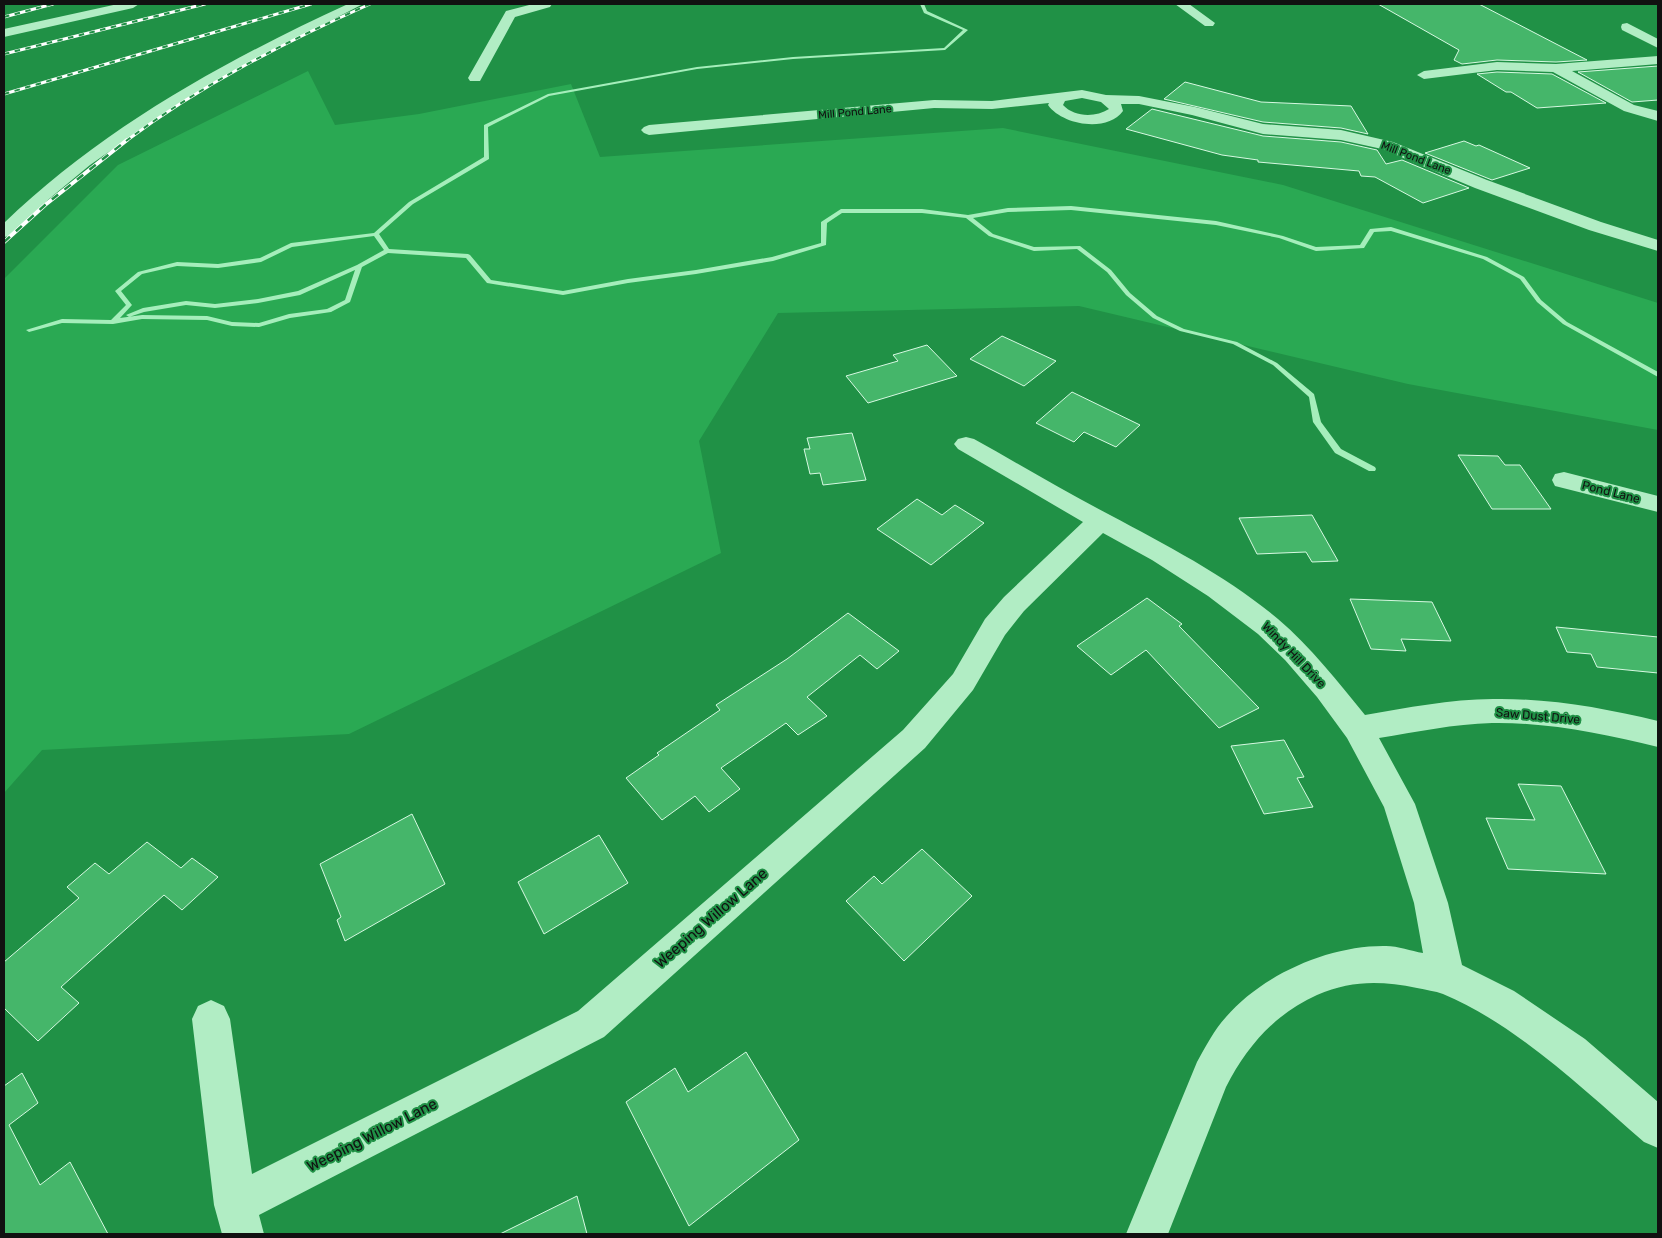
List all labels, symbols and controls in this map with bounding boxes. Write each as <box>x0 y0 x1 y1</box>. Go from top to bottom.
street label: Mill Pond Lane <box>818 102 892 122</box>
street label: Mill Pond Lane <box>1379 139 1453 177</box>
street label: Pond Lane <box>1581 478 1642 506</box>
street label: Windy Hill Drive <box>1259 619 1329 691</box>
street label: Saw Dust Drive <box>1495 705 1581 727</box>
street label: Weeping Willow Lane <box>651 864 771 972</box>
street label: Weeping Willow Lane <box>304 1094 440 1176</box>

